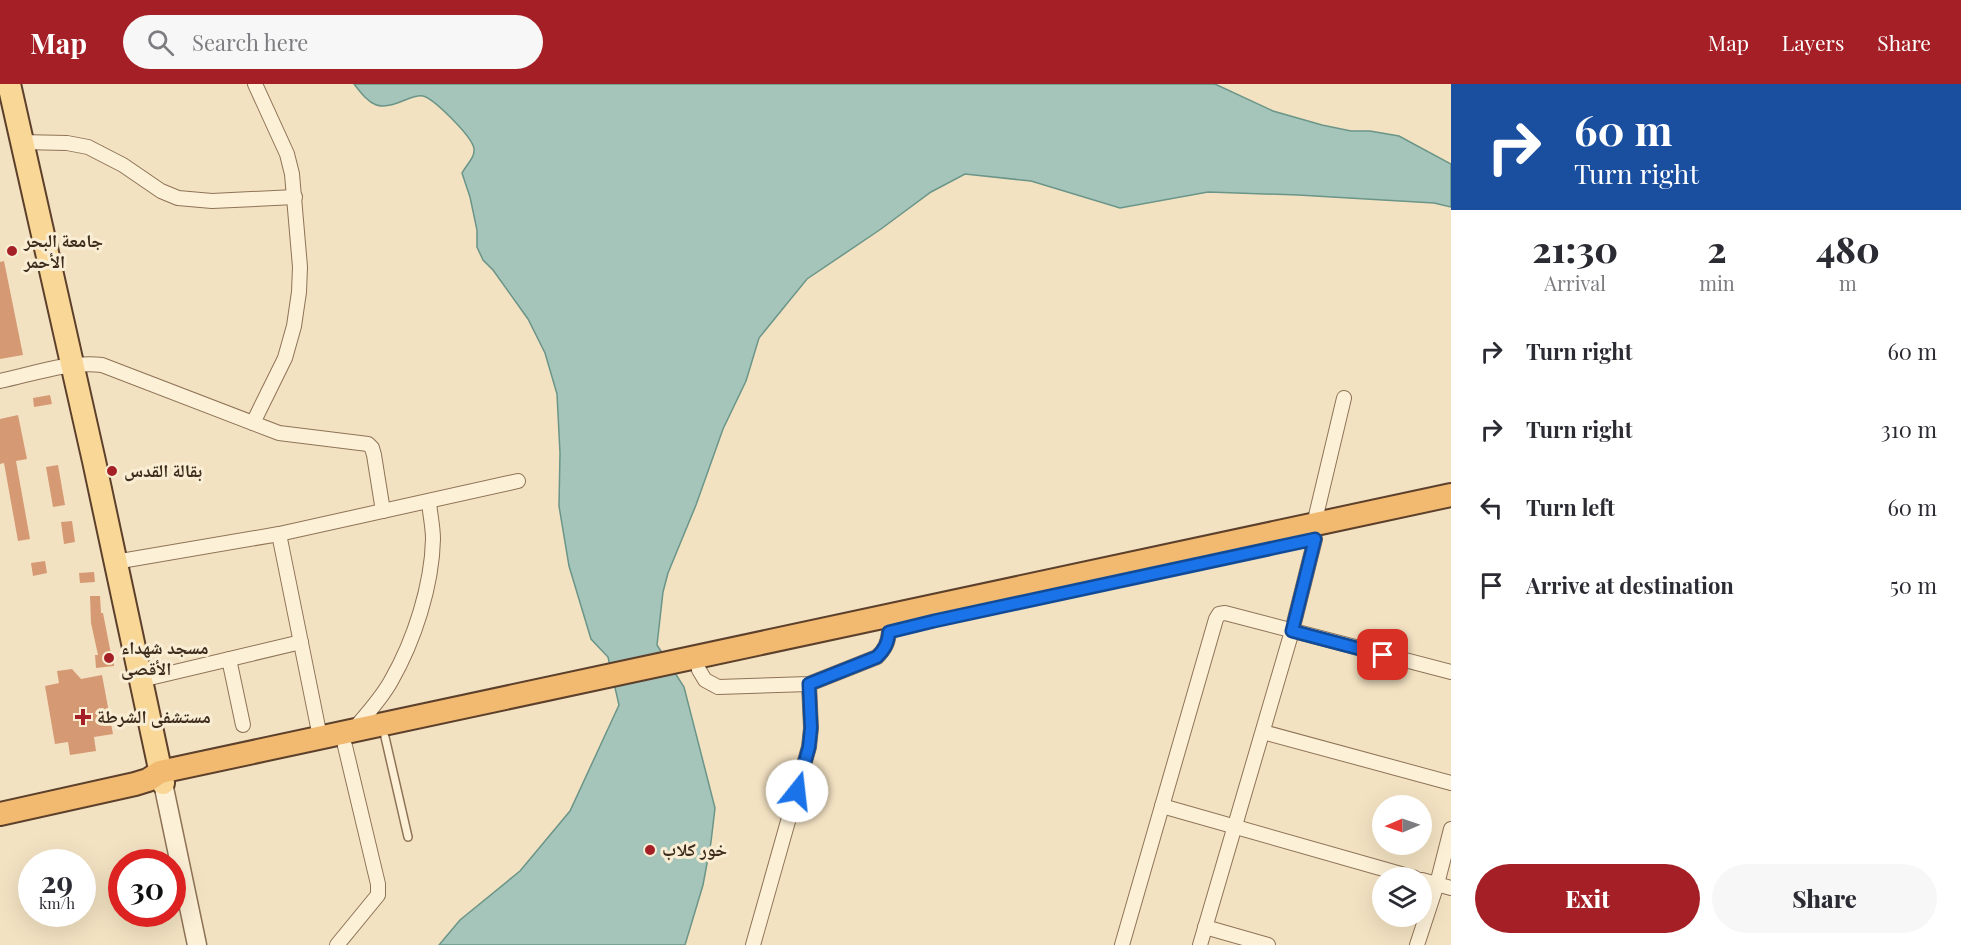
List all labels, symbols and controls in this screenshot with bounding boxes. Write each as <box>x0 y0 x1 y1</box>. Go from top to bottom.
search box <box>123 15 543 69</box>
text: Map <box>30 24 87 61</box>
icon: search <box>144 26 177 59</box>
text: Search here <box>192 27 308 57</box>
text: Map <box>1708 28 1749 56</box>
text: Layers <box>1782 28 1844 56</box>
text: Share <box>1877 28 1931 56</box>
text: 60 m <box>1574 101 1672 157</box>
icon: right <box>1475 108 1553 186</box>
text: Turn right <box>1574 155 1699 191</box>
text: 21:30 <box>1532 224 1618 272</box>
text: 2 <box>1707 224 1727 272</box>
text: 480 <box>1816 224 1880 272</box>
place label: جامعة البحر الأحمر <box>23 228 104 273</box>
marker: جامعة البحر الأحمر <box>5 244 19 258</box>
text: Arrival <box>1544 269 1606 296</box>
text: min <box>1699 269 1735 296</box>
text: m <box>1839 269 1857 296</box>
icon: right <box>1475 335 1508 368</box>
text: Turn right <box>1526 336 1632 366</box>
text: 60 m <box>1887 336 1937 366</box>
icon: right <box>1475 413 1508 446</box>
text: Turn right <box>1526 414 1632 444</box>
text: 310 m <box>1881 414 1937 444</box>
place label: بقالة القدس <box>124 458 202 482</box>
marker: بقالة القدس <box>105 464 119 478</box>
icon: left <box>1475 491 1508 524</box>
text: Turn left <box>1526 492 1615 522</box>
text: 60 m <box>1887 492 1937 522</box>
icon: arrive <box>1475 569 1508 602</box>
text: Arrive at destination <box>1526 570 1734 600</box>
text: 50 m <box>1890 570 1937 600</box>
pin <box>1357 629 1408 680</box>
place label: مسجد شهداء الأقصى <box>121 635 209 680</box>
icon: arrive <box>1366 638 1399 671</box>
marker: مسجد شهداء الأقصى <box>102 651 116 665</box>
place label: مستشفى الشرطة <box>97 704 211 728</box>
marker: مستشفى الشرطة <box>74 708 92 726</box>
position arrow <box>765 759 829 823</box>
north arrow <box>1372 795 1432 855</box>
map controls <box>1372 795 1432 927</box>
place label: خور كلاب <box>662 837 728 861</box>
marker: خور كلاب <box>643 843 657 857</box>
speed limit sign: 30 <box>108 849 186 927</box>
text: 29 <box>41 861 73 901</box>
button: Exit <box>1475 864 1700 933</box>
button: Share <box>1712 864 1937 933</box>
button: layers <box>1372 867 1432 927</box>
text: km/h <box>39 893 75 913</box>

